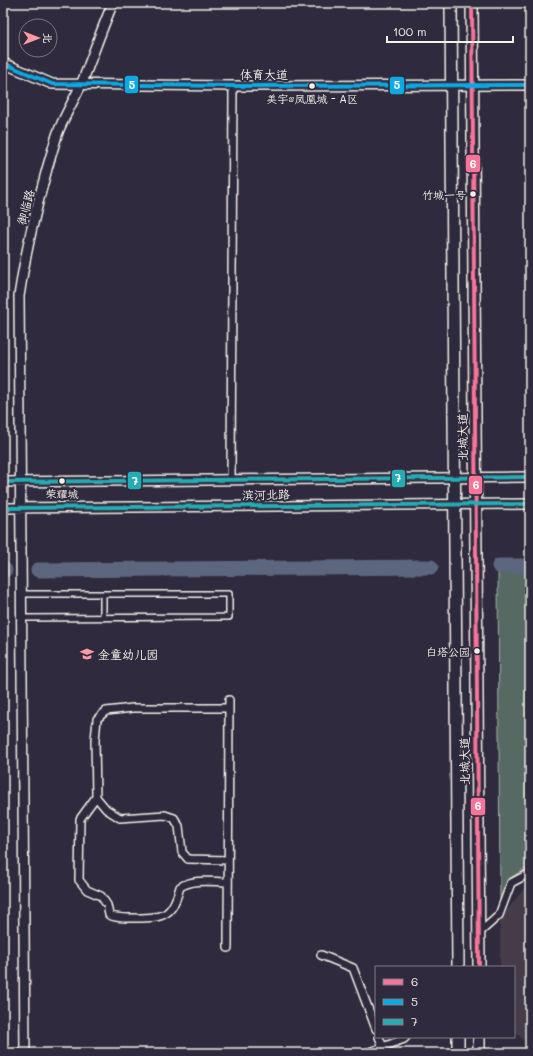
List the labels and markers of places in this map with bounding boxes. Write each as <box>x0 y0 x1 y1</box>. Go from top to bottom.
marker: 美宇•凤凰城 - A区 <box>307 81 317 91</box>
place label: 美宇•凤凰城 - A区 <box>266 91 358 106</box>
place label: 竹城一号 <box>422 187 466 202</box>
marker: 竹城一号 <box>468 189 478 199</box>
marker: 荣耀城 <box>57 476 67 486</box>
place label: 荣耀城 <box>46 486 79 501</box>
place label: 白塔公园 <box>426 644 470 659</box>
school or university icon: 金童幼儿园 <box>79 646 95 662</box>
place label: 金童幼儿园 <box>98 646 158 662</box>
marker: 白塔公园 <box>472 646 482 656</box>

